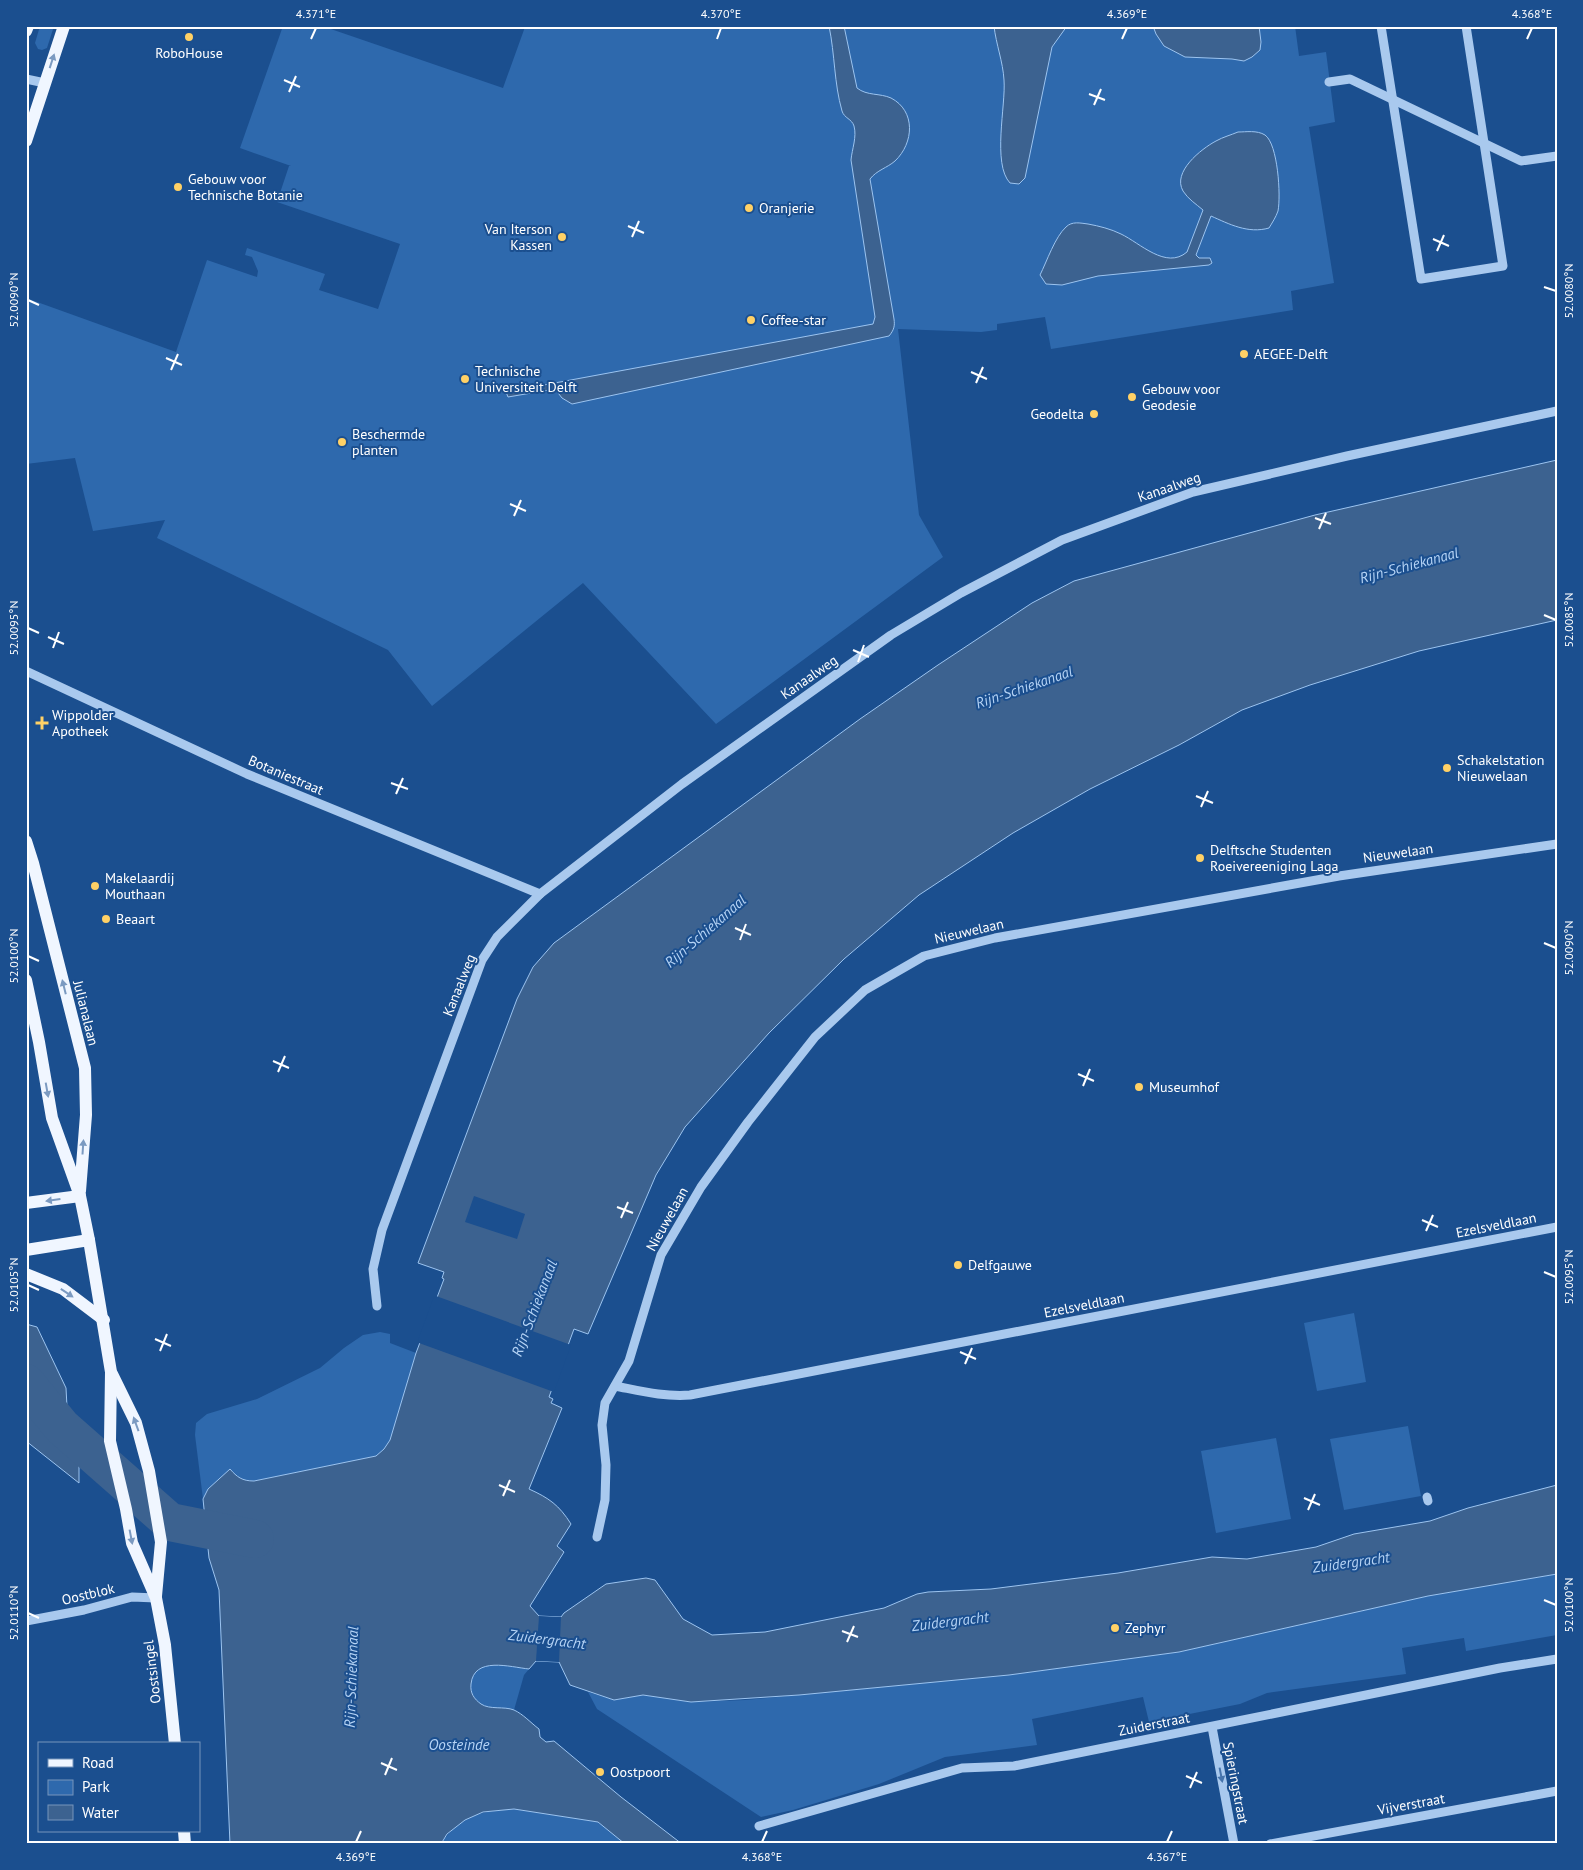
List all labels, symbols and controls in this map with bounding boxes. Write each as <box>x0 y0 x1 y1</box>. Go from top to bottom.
text: 4.371°E <box>296 6 336 21</box>
text: 4.370°E <box>701 6 741 21</box>
text: 4.369°E <box>1107 6 1147 21</box>
text: 4.368°E <box>1512 6 1552 21</box>
marker: RoboHouse <box>183 31 195 43</box>
place label: RoboHouse <box>155 44 223 62</box>
one-way arrow <box>49 53 57 68</box>
place label: Gebouw voor Technische Botanie <box>188 170 303 204</box>
marker: Gebouw voor Technische Botanie <box>172 181 184 193</box>
place label: Oranjerie <box>759 199 814 217</box>
marker: Oranjerie <box>743 202 755 214</box>
place label: Van Iterson Kassen <box>484 220 552 254</box>
marker: Van Iterson Kassen <box>556 231 568 243</box>
text: 52.0080°N <box>1561 264 1576 318</box>
text: 52.0090°N <box>6 273 21 327</box>
place label: Coffee-star <box>761 311 826 329</box>
marker: Coffee-star <box>745 314 757 326</box>
place label: AEGEE-Delft <box>1254 345 1328 363</box>
marker: AEGEE-Delft <box>1238 348 1250 360</box>
place label: Technische Universiteit Delft <box>475 362 577 396</box>
marker: Technische Universiteit Delft <box>459 373 471 385</box>
place label: Gebouw voor Geodesie <box>1142 380 1220 414</box>
marker: Gebouw voor Geodesie <box>1126 391 1138 403</box>
place label: Geodelta <box>1031 405 1084 423</box>
marker: Geodelta <box>1088 408 1100 420</box>
place label: Beschermde planten <box>352 425 425 459</box>
marker: Beschermde planten <box>336 436 348 448</box>
street label: Kanaalweg <box>1135 468 1203 506</box>
water label: Rijn-Schiekanaal <box>1357 543 1461 587</box>
text: 52.0085°N <box>1561 593 1576 647</box>
text: 52.0095°N <box>6 601 21 655</box>
street label: Kanaalweg <box>777 651 841 703</box>
water label: Rijn-Schiekanaal <box>973 661 1075 713</box>
place label: Wippolder Apotheek <box>52 706 114 740</box>
marker: Wippolder Apotheek <box>36 717 48 729</box>
street label: Botaniestraat <box>246 751 327 799</box>
place label: Schakelstation Nieuwelaan <box>1457 751 1544 785</box>
marker: Schakelstation Nieuwelaan <box>1441 762 1453 774</box>
street label: Nieuwelaan <box>1362 839 1434 867</box>
place label: Delftsche Studenten Roeivereeniging Laga <box>1210 841 1339 875</box>
marker: Delftsche Studenten Roeivereeniging Laga <box>1194 852 1206 864</box>
place label: Makelaardij Mouthaan <box>105 869 174 903</box>
marker: Makelaardij Mouthaan <box>89 880 101 892</box>
water label: Rijn-Schiekanaal <box>660 890 750 972</box>
place label: Beaart <box>116 910 155 928</box>
marker: Beaart <box>100 913 112 925</box>
street label: Nieuwelaan <box>933 914 1005 948</box>
text: 52.0090°N <box>1561 921 1576 975</box>
text: 52.0100°N <box>6 929 21 983</box>
street label: Kanaalweg <box>438 951 480 1019</box>
street label: Julianalaan <box>69 978 103 1048</box>
one-way arrow <box>60 979 68 994</box>
place label: Museumhof <box>1149 1078 1220 1096</box>
marker: Museumhof <box>1133 1081 1145 1093</box>
one-way arrow <box>44 1082 52 1098</box>
one-way arrow <box>80 1139 88 1155</box>
street label: Nieuwelaan <box>642 1184 692 1254</box>
one-way arrow <box>45 1196 61 1204</box>
street label: Ezelsveldlaan <box>1454 1208 1538 1242</box>
text: 52.0095°N <box>1561 1250 1576 1304</box>
place label: Delfgauwe <box>968 1256 1032 1274</box>
water label: Rijn-Schiekanaal <box>507 1257 561 1359</box>
text: 52.0105°N <box>6 1258 21 1312</box>
marker: Delfgauwe <box>952 1259 964 1271</box>
one-way arrow <box>60 1288 74 1298</box>
street label: Ezelsveldlaan <box>1042 1288 1126 1322</box>
one-way arrow <box>131 1416 139 1431</box>
one-way arrow <box>127 1529 135 1544</box>
water label: Zuidergracht <box>1310 1547 1392 1577</box>
text: 52.0100°N <box>1561 1578 1576 1632</box>
street label: Oostblok <box>60 1579 116 1609</box>
text: 52.0110°N <box>6 1586 21 1640</box>
water label: Zuidergracht <box>909 1607 991 1635</box>
place label: Zephyr <box>1125 1619 1166 1637</box>
marker: Zephyr <box>1109 1622 1121 1634</box>
water label: Zuidergracht <box>506 1625 588 1653</box>
water label: Rijn-Schiekanaal <box>340 1626 362 1728</box>
street label: Oostsingel <box>139 1639 165 1705</box>
street label: Zuiderstraat <box>1117 1708 1191 1740</box>
water label: Oosteinde <box>428 1735 490 1754</box>
street label: Spieringstraat <box>1219 1740 1253 1826</box>
legend <box>38 1742 200 1832</box>
text: Road <box>82 1753 114 1772</box>
place label: Oostpoort <box>610 1763 670 1781</box>
marker: Oostpoort <box>594 1766 606 1778</box>
one-way arrow <box>1217 1767 1225 1782</box>
text: Park <box>82 1777 110 1796</box>
street label: Vijverstraat <box>1375 1789 1446 1819</box>
text: Water <box>82 1803 119 1822</box>
text: 4.369°E <box>336 1849 376 1864</box>
text: 4.368°E <box>742 1849 782 1864</box>
text: 4.367°E <box>1147 1849 1187 1864</box>

